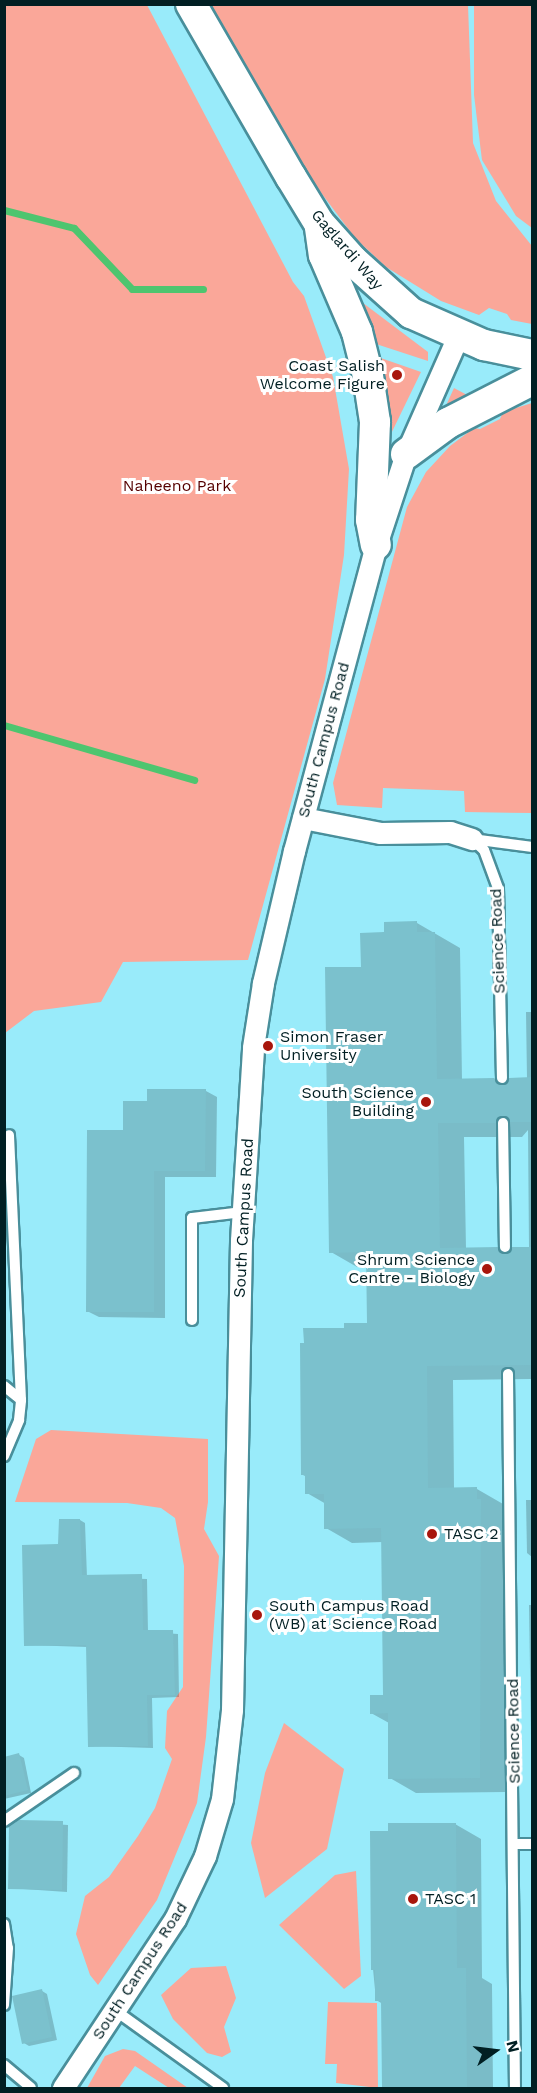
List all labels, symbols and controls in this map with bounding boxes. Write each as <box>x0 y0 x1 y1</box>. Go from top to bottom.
street label: Gaglardi Way <box>307 206 387 294</box>
place label: Coast Salish Welcome Figure <box>260 356 385 394</box>
marker: Coast Salish Welcome Figure <box>390 368 404 382</box>
park label: Naheeno Park <box>123 476 231 496</box>
street label: South Campus Road <box>294 660 354 820</box>
street label: Science Road <box>487 888 509 994</box>
place label: Simon Fraser University <box>280 1027 383 1065</box>
marker: Simon Fraser University <box>261 1039 275 1053</box>
place label: South Science Building <box>301 1083 414 1121</box>
marker: South Science Building <box>419 1095 433 1109</box>
street label: South Campus Road <box>230 1138 258 1298</box>
place label: Shrum Science Centre - Biology <box>348 1250 475 1288</box>
marker: Shrum Science Centre - Biology <box>480 1262 494 1276</box>
place label: TASC 2 <box>444 1524 499 1544</box>
marker: TASC 2 <box>425 1527 439 1541</box>
place label: South Campus Road (WB) at Science Road <box>269 1596 437 1634</box>
marker: South Campus Road (WB) at Science Road <box>250 1608 264 1622</box>
street label: Science Road <box>503 1678 525 1784</box>
place label: TASC 1 <box>425 1889 477 1909</box>
marker: TASC 1 <box>406 1892 420 1906</box>
street label: South Campus Road <box>88 1899 192 2043</box>
north arrow <box>465 2021 525 2081</box>
text: N <box>502 2038 524 2055</box>

